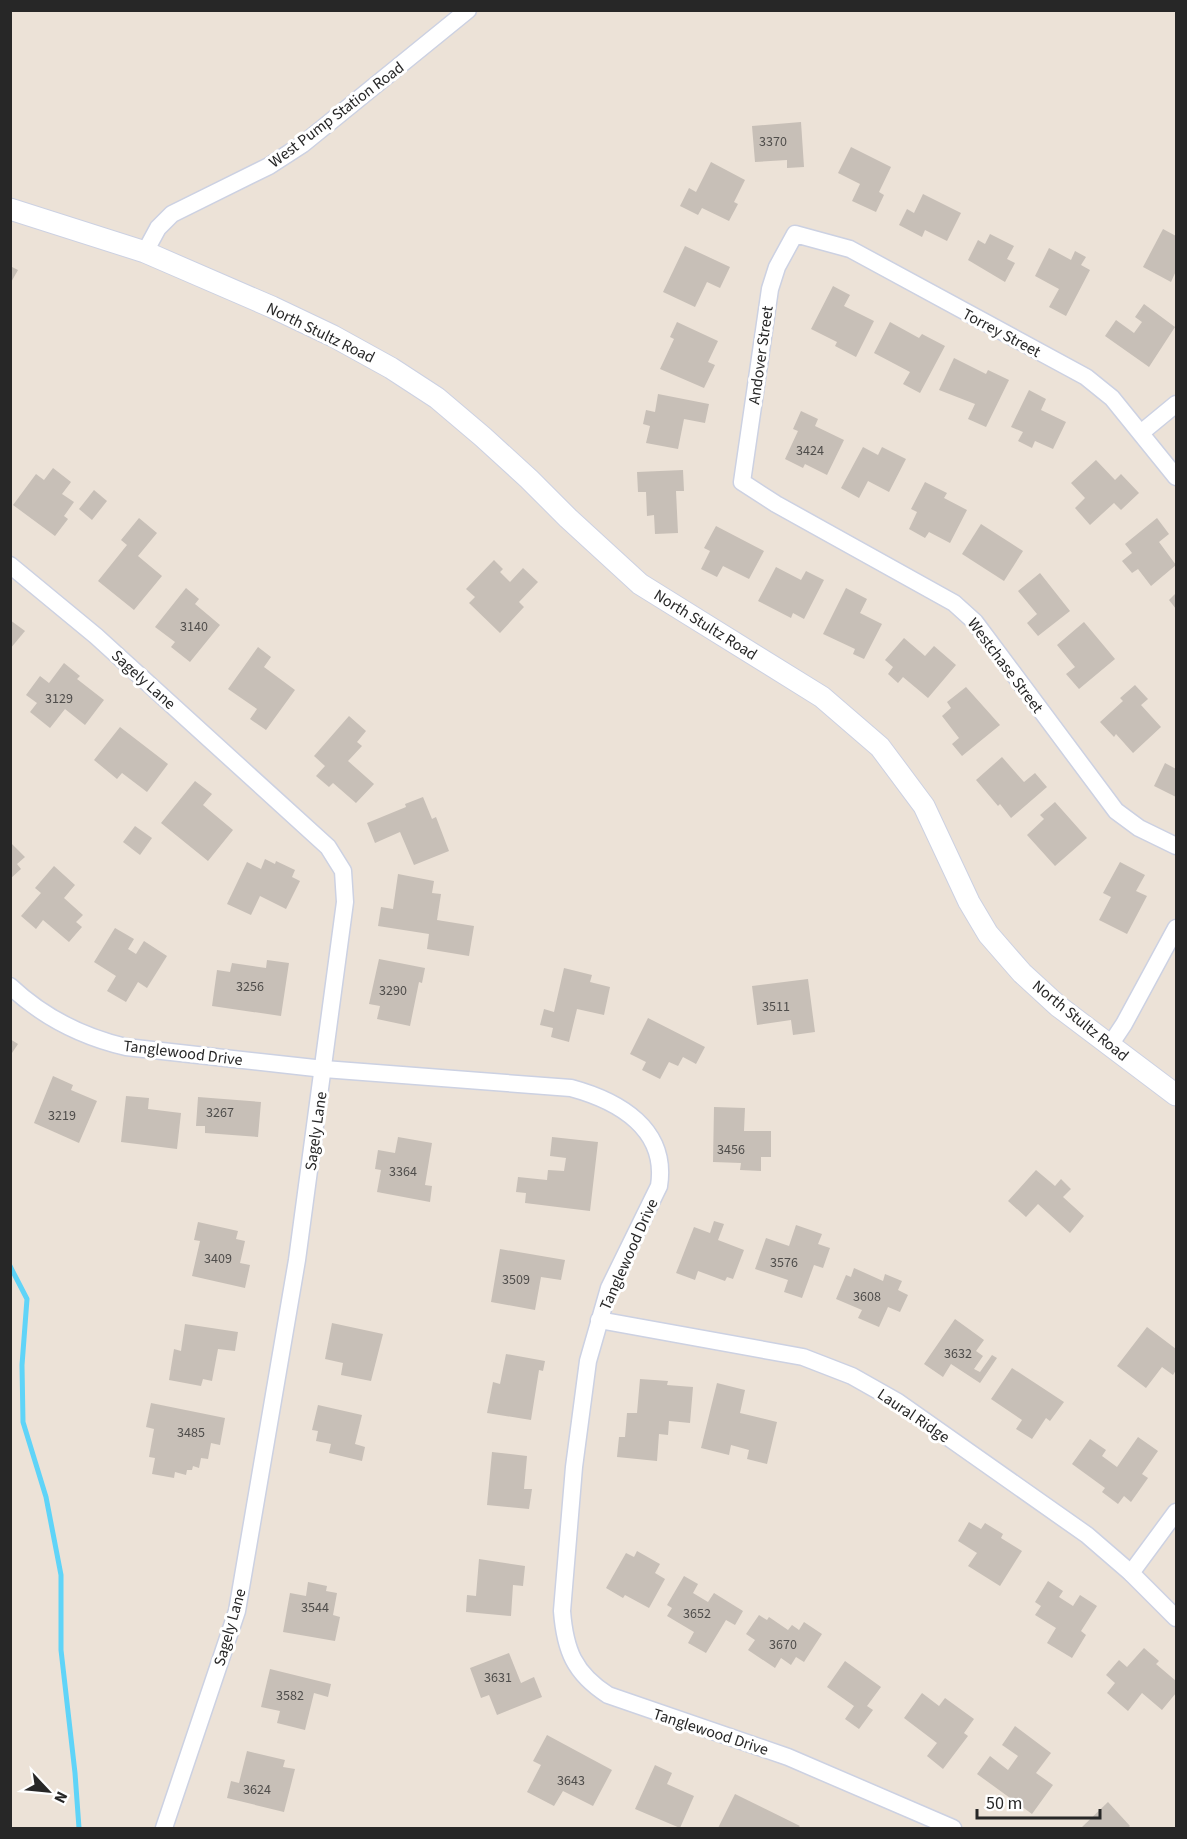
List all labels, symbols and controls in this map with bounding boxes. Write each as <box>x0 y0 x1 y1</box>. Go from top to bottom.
street label: West Pump Station Road <box>264 57 409 173</box>
house number: 3370 <box>759 132 787 152</box>
street label: North Stultz Road <box>263 297 378 369</box>
street label: Torrey Street <box>958 303 1045 363</box>
street label: Andover Street <box>743 304 779 406</box>
house number: 3424 <box>796 441 824 461</box>
street label: North Stultz Road <box>650 584 761 665</box>
street label: Westchase Street <box>962 613 1049 718</box>
house number: 3140 <box>180 617 208 637</box>
street label: Sagely Lane <box>106 645 180 715</box>
house number: 3129 <box>45 689 73 709</box>
street label: North Stultz Road <box>1028 975 1133 1066</box>
house number: 3256 <box>236 977 264 997</box>
house number: 3290 <box>379 981 407 1001</box>
house number: 3511 <box>762 997 790 1017</box>
street label: Tanglewood Drive <box>122 1035 244 1071</box>
street label: Sagely Lane <box>300 1090 332 1172</box>
house number: 3267 <box>206 1103 234 1123</box>
house number: 3219 <box>48 1106 76 1126</box>
house number: 3456 <box>717 1140 745 1160</box>
house number: 3364 <box>389 1162 417 1182</box>
street label: Tanglewood Drive <box>594 1195 663 1314</box>
house number: 3409 <box>204 1249 232 1269</box>
house number: 3576 <box>770 1253 798 1273</box>
house number: 3509 <box>502 1270 530 1290</box>
house number: 3608 <box>853 1287 881 1307</box>
house number: 3632 <box>944 1344 972 1364</box>
street label: Laural Ridge <box>873 1384 954 1448</box>
house number: 3485 <box>177 1423 205 1443</box>
street label: Sagely Lane <box>208 1586 252 1669</box>
house number: 3544 <box>301 1598 329 1618</box>
house number: 3652 <box>683 1604 711 1624</box>
house number: 3670 <box>769 1635 797 1655</box>
house number: 3631 <box>484 1668 512 1688</box>
house number: 3582 <box>276 1686 304 1706</box>
street label: Tanglewood Drive <box>650 1703 771 1761</box>
north arrow <box>18 1761 78 1821</box>
house number: 3643 <box>557 1771 585 1791</box>
house number: 3624 <box>243 1780 271 1800</box>
scale bar <box>977 1782 1100 1820</box>
text: N <box>48 1788 73 1807</box>
text: 50 m <box>986 1791 1022 1816</box>

